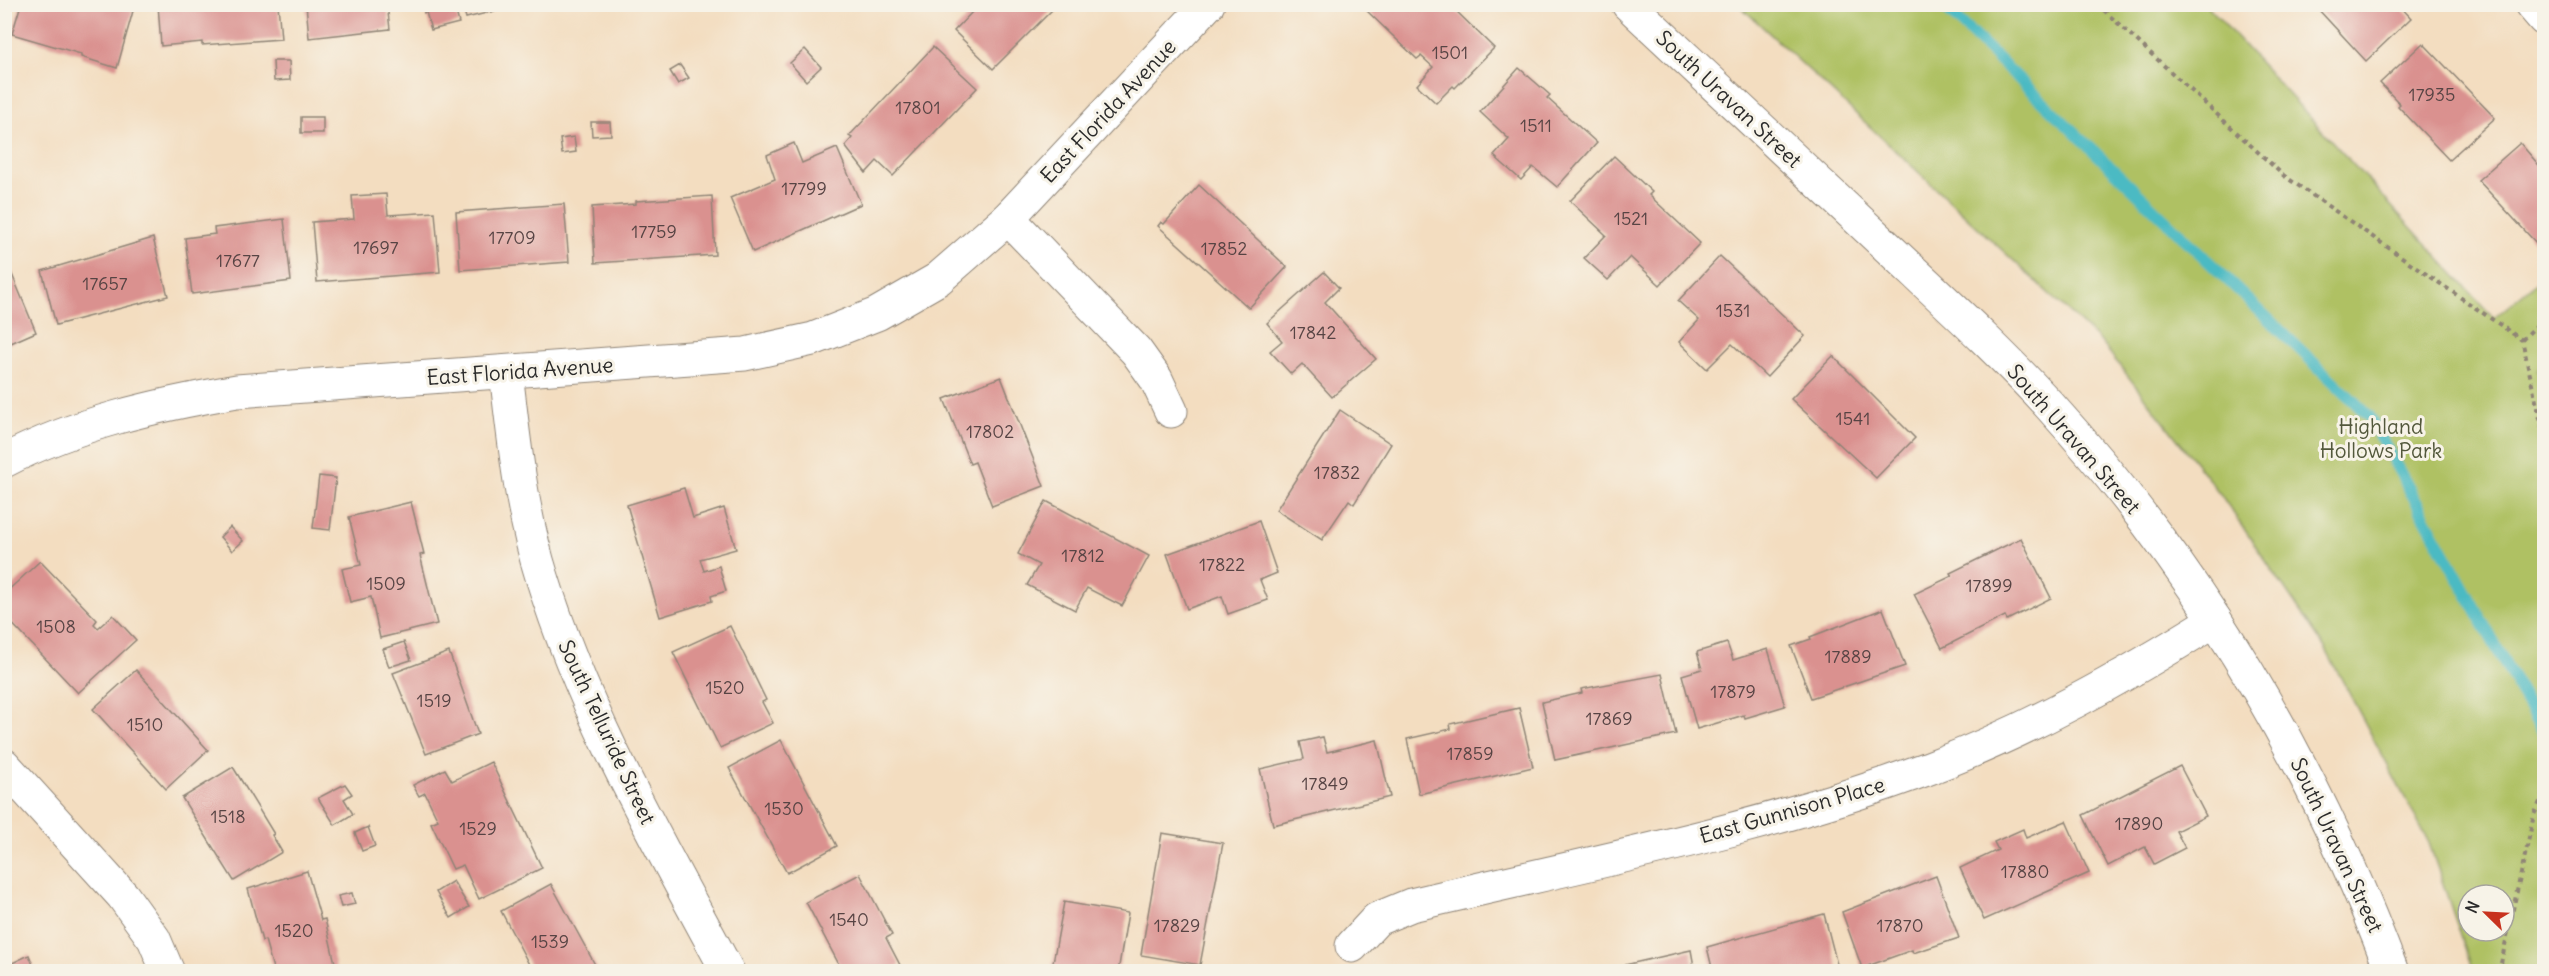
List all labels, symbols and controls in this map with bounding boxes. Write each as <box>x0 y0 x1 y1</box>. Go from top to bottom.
street label: South Uravan Street <box>1650 24 1808 174</box>
street label: East Florida Avenue <box>1034 33 1182 189</box>
house number: 1501 <box>1432 41 1468 64</box>
house number: 17935 <box>2409 83 2455 106</box>
house number: 17801 <box>895 96 941 119</box>
house number: 1511 <box>1520 114 1552 137</box>
house number: 17799 <box>781 177 827 200</box>
house number: 1521 <box>1614 207 1648 230</box>
house number: 17759 <box>631 220 677 243</box>
house number: 17709 <box>489 226 535 249</box>
house number: 17697 <box>353 236 399 259</box>
house number: 17852 <box>1201 237 1247 260</box>
house number: 17677 <box>216 249 260 272</box>
house number: 17657 <box>82 272 128 295</box>
house number: 1531 <box>1716 299 1750 322</box>
house number: 17842 <box>1290 321 1336 344</box>
street label: East Florida Avenue <box>426 351 614 391</box>
street label: South Uravan Street <box>2002 359 2146 519</box>
house number: 1541 <box>1836 407 1870 430</box>
park label: Highland Hollows Park <box>2320 413 2442 464</box>
house number: 17802 <box>966 420 1014 443</box>
house number: 17832 <box>1314 461 1360 484</box>
house number: 17812 <box>1061 544 1105 567</box>
house number: 17822 <box>1199 553 1245 576</box>
house number: 1509 <box>366 572 406 595</box>
house number: 17899 <box>1965 574 2013 597</box>
house number: 1508 <box>36 615 76 638</box>
street label: South Telluride Street <box>552 636 662 828</box>
house number: 17889 <box>1824 645 1872 668</box>
house number: 1520 <box>705 676 745 699</box>
house number: 17879 <box>1710 680 1756 703</box>
house number: 1519 <box>417 689 452 712</box>
house number: 17869 <box>1585 707 1633 730</box>
house number: 1510 <box>127 713 163 736</box>
house number: 17859 <box>1446 742 1494 765</box>
street label: South Uravan Street <box>2285 753 2389 937</box>
street label: East Gunnison Place <box>1696 771 1888 849</box>
house number: 17849 <box>1301 772 1349 795</box>
house number: 1530 <box>764 797 804 820</box>
house number: 1518 <box>210 805 246 828</box>
house number: 17890 <box>2115 812 2163 835</box>
house number: 1529 <box>459 817 497 840</box>
house number: 17880 <box>2001 860 2049 883</box>
north arrow <box>2456 883 2516 943</box>
text: N <box>2461 898 2484 916</box>
house number: 1540 <box>829 908 869 931</box>
house number: 17829 <box>1154 914 1200 937</box>
house number: 17870 <box>1877 914 1924 937</box>
house number: 1520 <box>274 919 314 942</box>
house number: 1539 <box>531 930 569 953</box>

